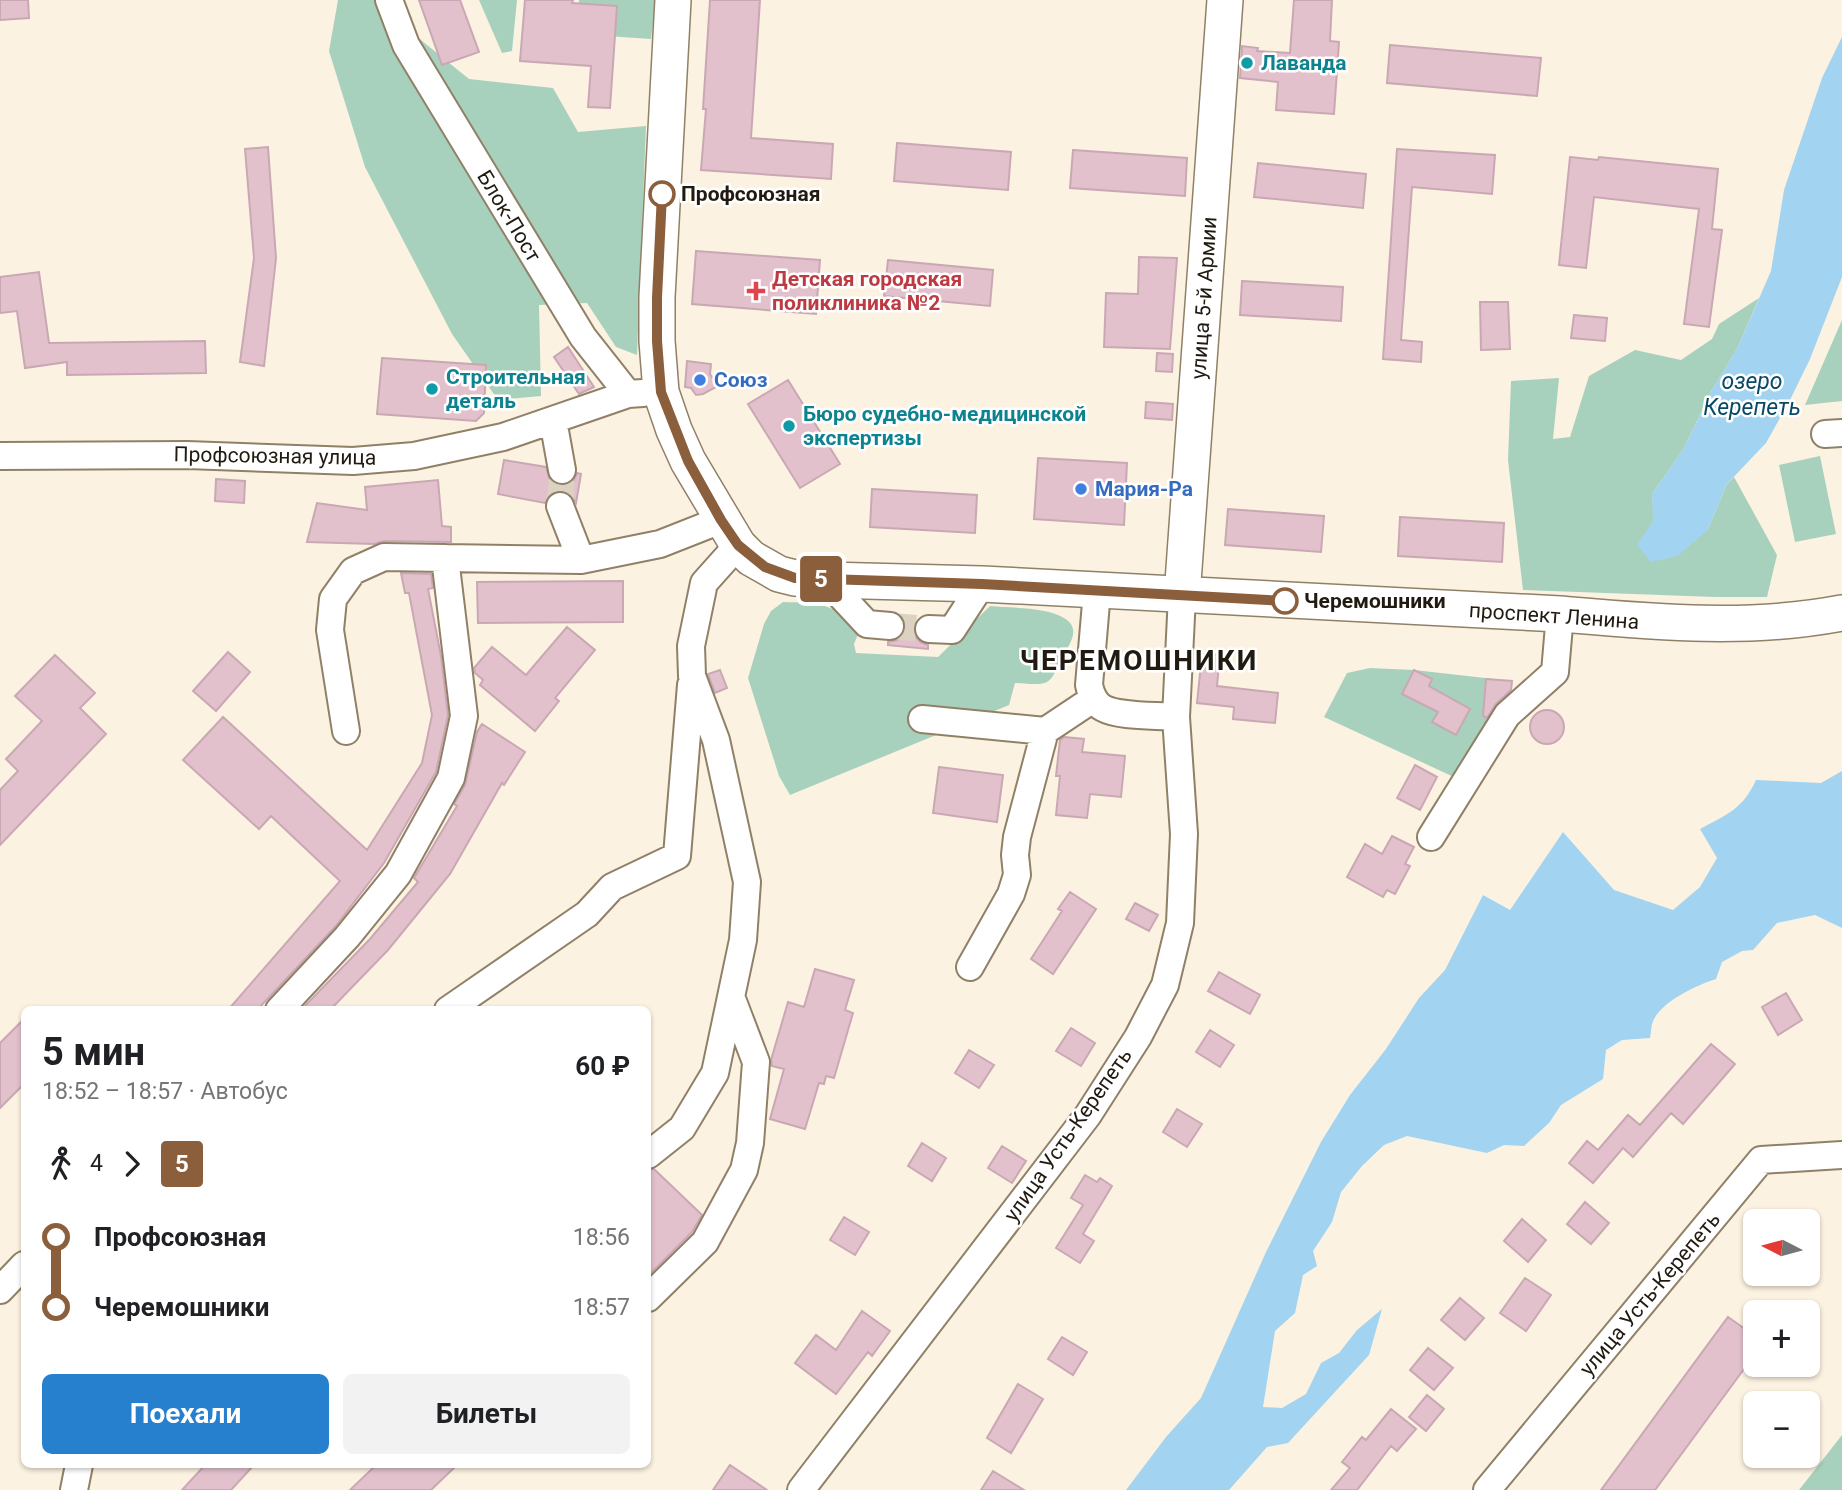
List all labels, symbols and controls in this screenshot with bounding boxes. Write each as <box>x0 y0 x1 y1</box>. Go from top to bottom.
place label: Лаванда <box>1261 51 1347 75</box>
marker: Лаванда <box>1239 55 1255 71</box>
street label: Блок-Пост <box>472 166 546 266</box>
marker: Профсоюзная <box>649 181 675 207</box>
place label: Профсоюзная <box>681 182 820 206</box>
street label: улица 5-й Армии <box>1186 216 1222 380</box>
place label: Детская городская поликлиника №2 <box>772 267 962 315</box>
marker: Детская городская поликлиника №2 <box>746 281 766 301</box>
place label: Строительная деталь <box>446 365 586 413</box>
place label: Союз <box>714 368 768 392</box>
water label: озеро Керепеть <box>1703 368 1801 421</box>
marker: Союз <box>692 372 708 388</box>
marker: Строительная деталь <box>424 381 440 397</box>
place label: Бюро судебно-медицинской экспертизы <box>803 402 1086 450</box>
marker: Бюро судебно-медицинской экспертизы <box>781 418 797 434</box>
street label: Профсоюзная улица <box>173 442 377 470</box>
place label: Мария-Ра <box>1095 477 1193 501</box>
marker: Мария-Ра <box>1073 481 1089 497</box>
line badge: 5 <box>798 556 844 602</box>
text: 5 <box>814 565 828 593</box>
marker: Черемошники <box>1272 588 1298 614</box>
place label: Черемошники <box>1304 589 1446 613</box>
street label: проспект Ленина <box>1468 598 1640 634</box>
district label: ЧЕРЕМОШНИКИ <box>1020 644 1258 677</box>
text: 5 мин <box>42 1030 145 1074</box>
street label: улица Усть-Керепеть <box>999 1044 1137 1226</box>
text: 60 ₽ <box>575 1051 630 1081</box>
text: 18:52 – 18:57 · Автобус <box>42 1078 288 1105</box>
icon: walk <box>42 1145 80 1183</box>
icon: forward <box>113 1145 151 1183</box>
text: 4 <box>90 1150 103 1177</box>
text: 5 <box>175 1150 189 1178</box>
street label: улица Усть-Керепеть <box>1575 1208 1725 1380</box>
north arrow <box>1743 1209 1820 1286</box>
map controls <box>1743 1209 1820 1468</box>
text: Профсоюзная <box>94 1222 267 1252</box>
text: 18:56 <box>573 1224 630 1251</box>
text: Черемошники <box>94 1292 269 1322</box>
text: 18:57 <box>573 1294 630 1321</box>
button: + <box>1743 1300 1820 1377</box>
button: Поехали <box>42 1374 329 1454</box>
button: Билеты <box>343 1374 630 1454</box>
button: − <box>1743 1391 1820 1468</box>

